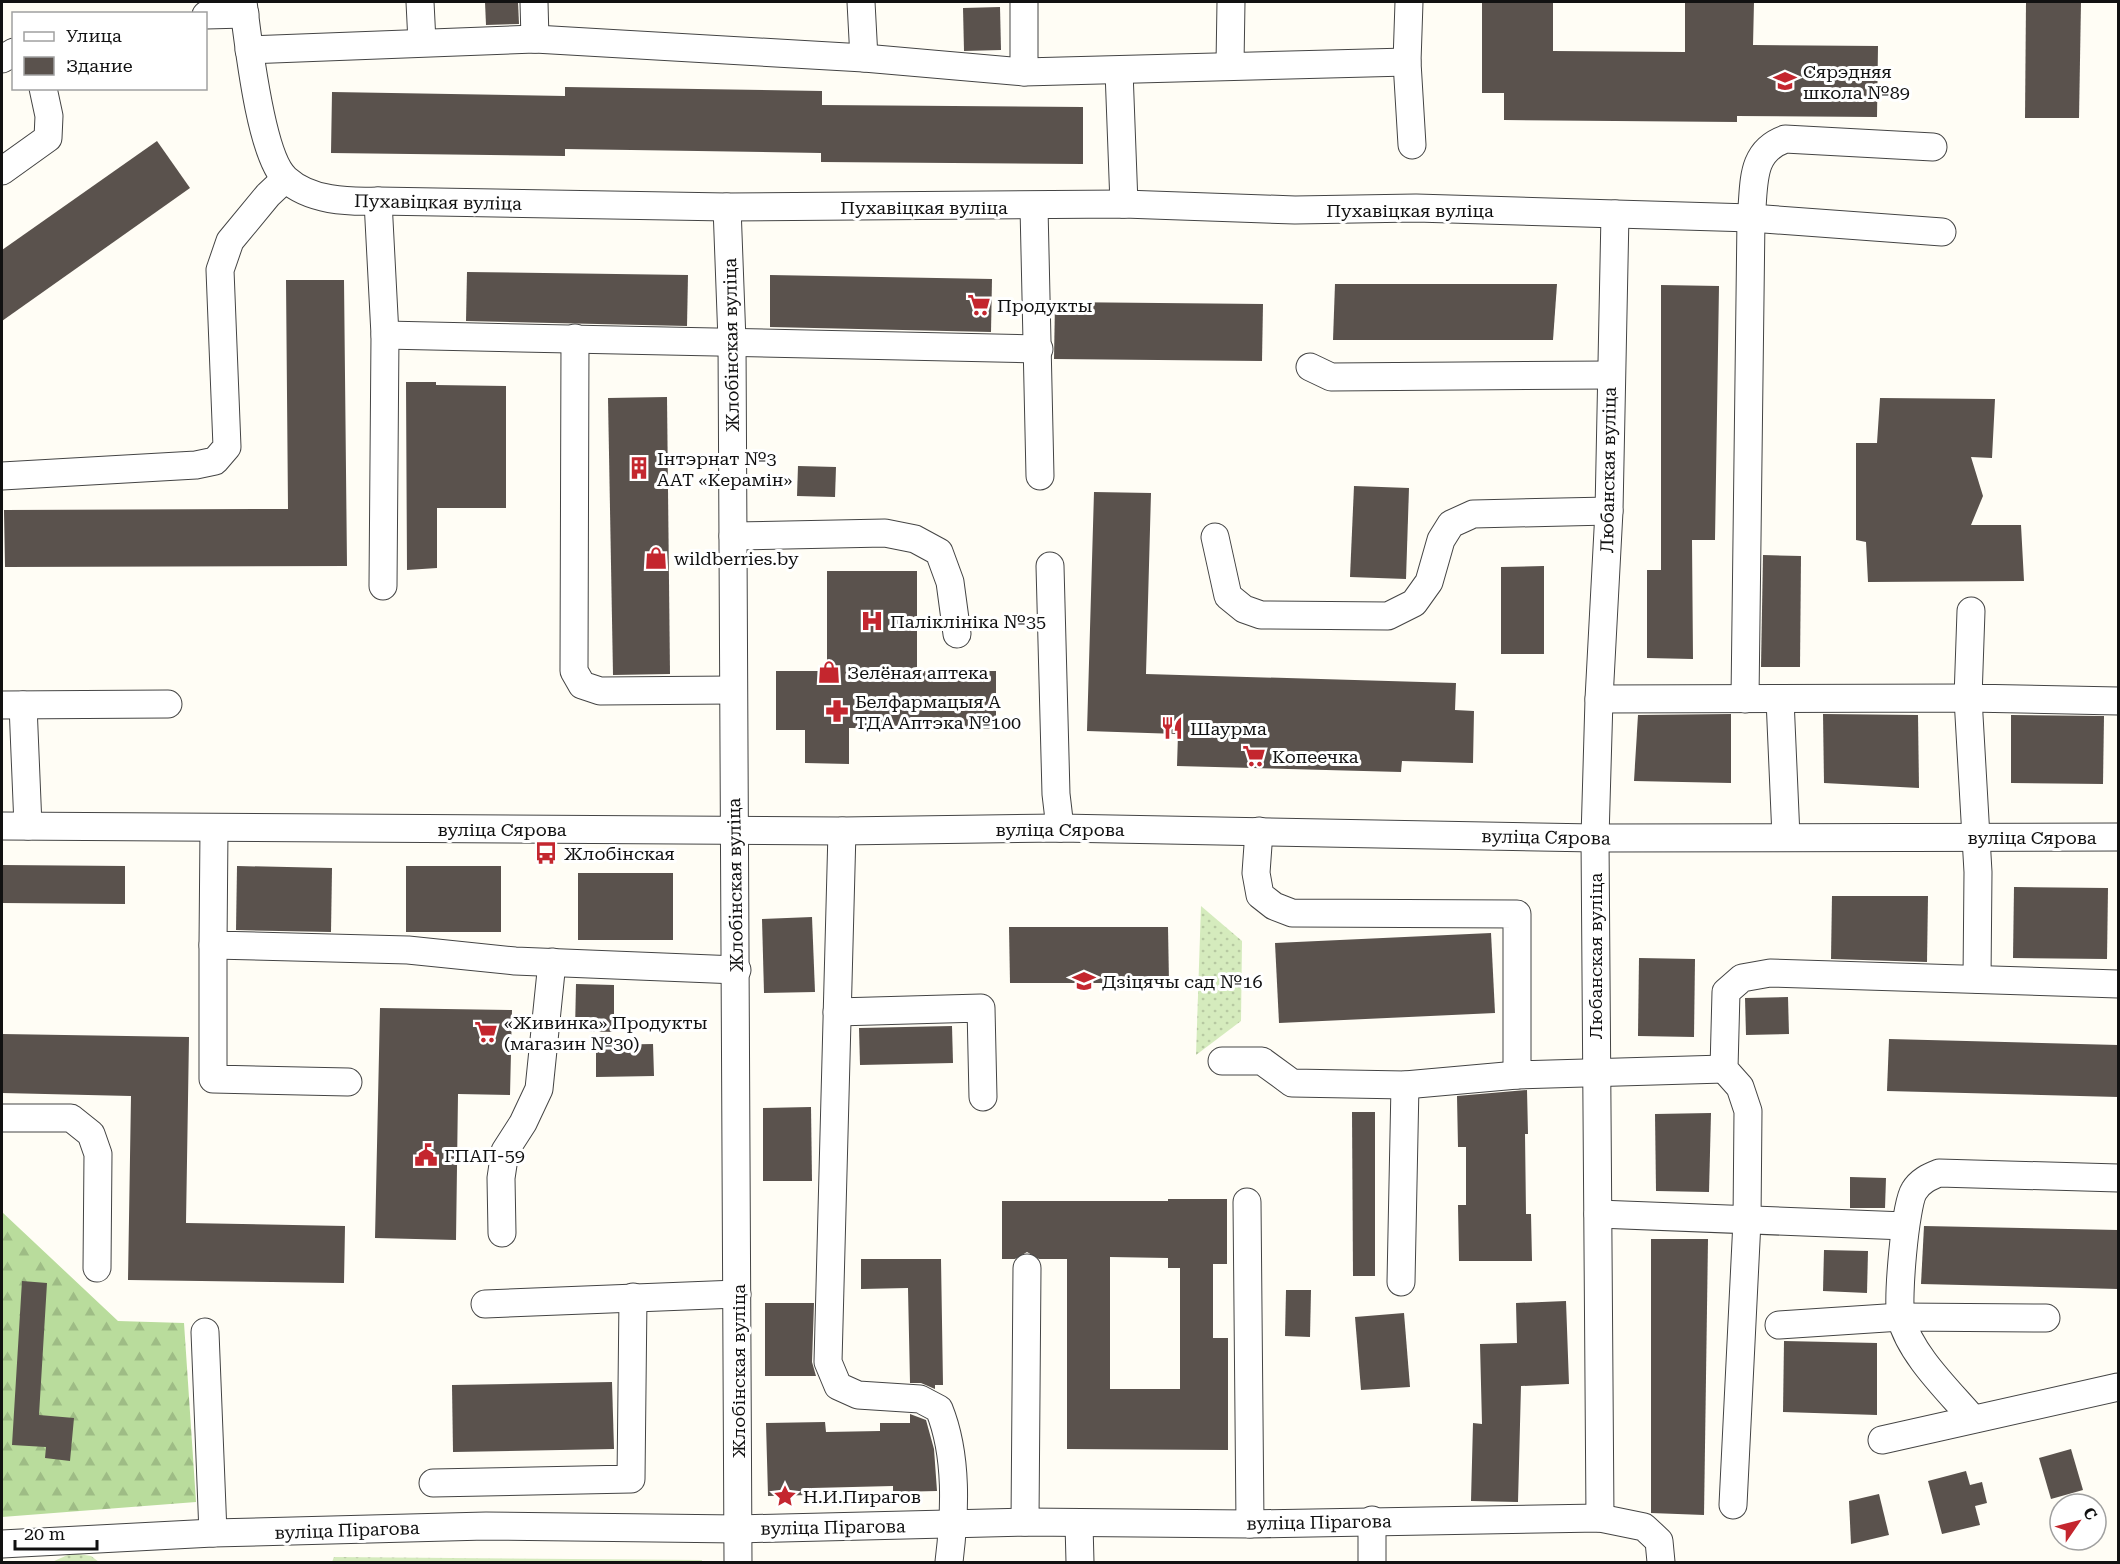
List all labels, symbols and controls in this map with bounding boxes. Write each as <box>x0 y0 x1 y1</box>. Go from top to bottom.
legend <box>12 12 207 90</box>
text: Улица <box>66 25 122 46</box>
text: Здание <box>66 55 133 76</box>
place label: Сярэдняя школа №89 <box>1803 61 1910 103</box>
school or university icon: Сярэдняя школа №89 <box>1772 68 1798 94</box>
street label: Пухавіцкая вуліца <box>354 190 522 214</box>
street label: Пухавіцкая вуліца <box>840 197 1008 218</box>
street label: Пухавіцкая вуліца <box>1326 200 1494 221</box>
street label: Жлобінская вуліца <box>719 258 743 432</box>
supermarket icon: Продукты <box>966 292 992 318</box>
place label: Продукты <box>997 295 1093 316</box>
street label: Любанская вуліца <box>1596 386 1620 553</box>
place label: Інтэрнат №3 ААТ «Керамін» <box>657 448 792 490</box>
building icon: Інтэрнат №3 ААТ «Керамін» <box>626 455 652 481</box>
shop icon: wildberries.by <box>643 545 669 571</box>
place label: wildberries.by <box>674 548 799 569</box>
hospital icon: Паліклініка №35 <box>859 608 885 634</box>
place label: Паліклініка №35 <box>890 611 1046 632</box>
shop icon: Зелёная аптека <box>816 659 842 685</box>
place label: Зелёная аптека <box>847 662 989 683</box>
place label: Белфармацыя А ТДА Аптэка №100 <box>855 691 1021 733</box>
pharmacy icon: Белфармацыя А ТДА Аптэка №100 <box>824 698 850 724</box>
restaurant icon: Шаурма <box>1159 715 1185 741</box>
place label: Шаурма <box>1190 718 1267 739</box>
supermarket icon: Копеечка <box>1241 743 1267 769</box>
place label: Копеечка <box>1272 746 1359 767</box>
street label: Жлобінская вуліца <box>723 798 747 972</box>
street label: вуліца Сярова <box>437 819 567 840</box>
street label: вуліца Сярова <box>995 819 1125 840</box>
street label: вуліца Сярова <box>1481 825 1611 849</box>
street label: вуліца Сярова <box>1967 827 2097 848</box>
bus stop icon: Жлобінская <box>533 840 559 866</box>
place label: Жлобінская <box>564 843 675 864</box>
street label: Любанская вуліца <box>1585 873 1606 1039</box>
school or university icon: Дзіцячы сад №16 <box>1071 968 1097 994</box>
place label: Дзіцячы сад №16 <box>1102 971 1263 992</box>
place label: «Живинка» Продукты (магазин №30) <box>504 1012 708 1054</box>
supermarket icon: «Живинка» Продукты (магазин №30) <box>473 1019 499 1045</box>
public building icon: ГПАП-59 <box>413 1142 439 1168</box>
place label: ГПАП-59 <box>444 1145 525 1166</box>
street label: Жлобінская вуліца <box>728 1284 749 1458</box>
place icon: Н.И.Пирагов <box>772 1483 798 1509</box>
place label: Н.И.Пирагов <box>803 1486 921 1507</box>
north arrow <box>2048 1492 2108 1552</box>
text: С <box>2079 1504 2101 1524</box>
street label: вуліца Пірагова <box>1246 1510 1392 1534</box>
scale bar <box>15 1513 98 1551</box>
street label: вуліца Пірагова <box>760 1515 906 1539</box>
street label: вуліца Пірагова <box>274 1517 420 1543</box>
text: 20 m <box>24 1523 65 1544</box>

